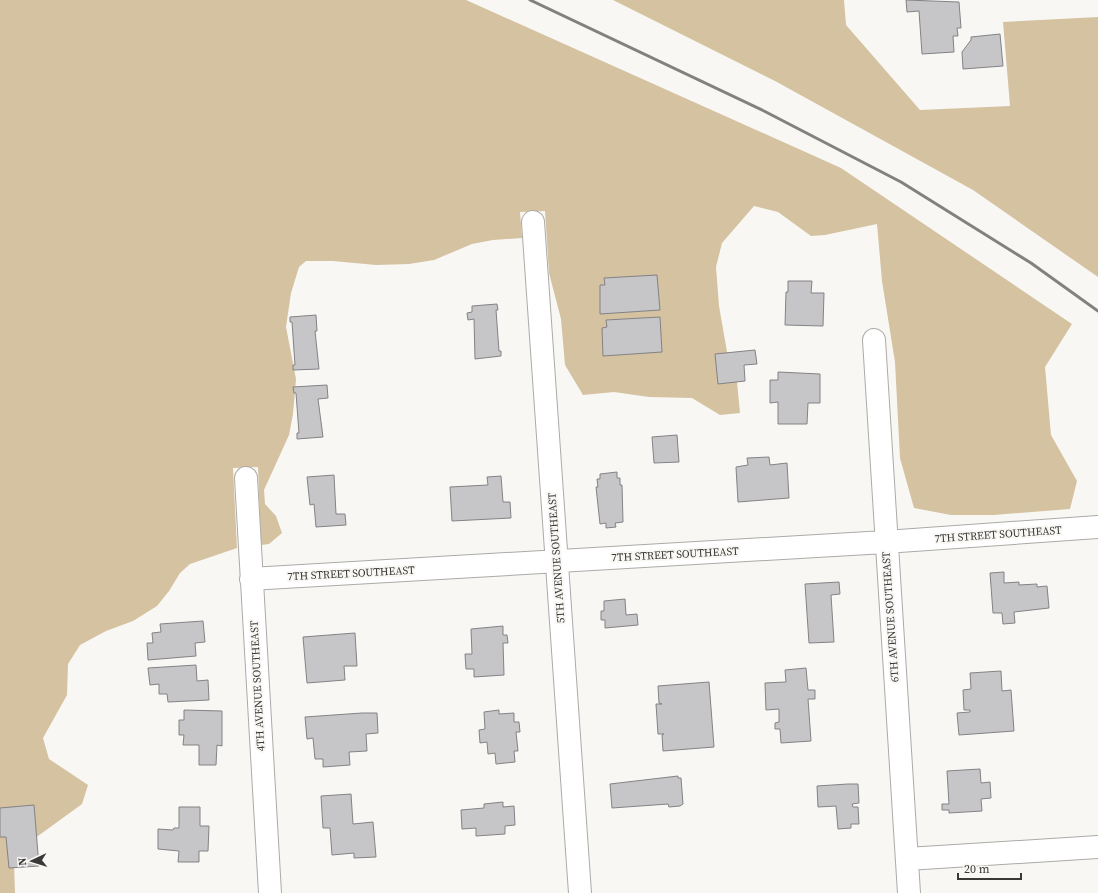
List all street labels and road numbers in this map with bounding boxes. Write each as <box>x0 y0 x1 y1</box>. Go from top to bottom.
street label: 5TH AVENUE SOUTHEAST <box>544 492 569 624</box>
street label: 7TH STREET SOUTHEAST <box>934 523 1062 546</box>
street label: 7TH STREET SOUTHEAST <box>611 544 739 565</box>
street label: 6TH AVENUE SOUTHEAST <box>878 551 903 683</box>
street label: 7TH STREET SOUTHEAST <box>287 563 415 584</box>
street label: 4TH AVENUE SOUTHEAST <box>247 620 268 752</box>

